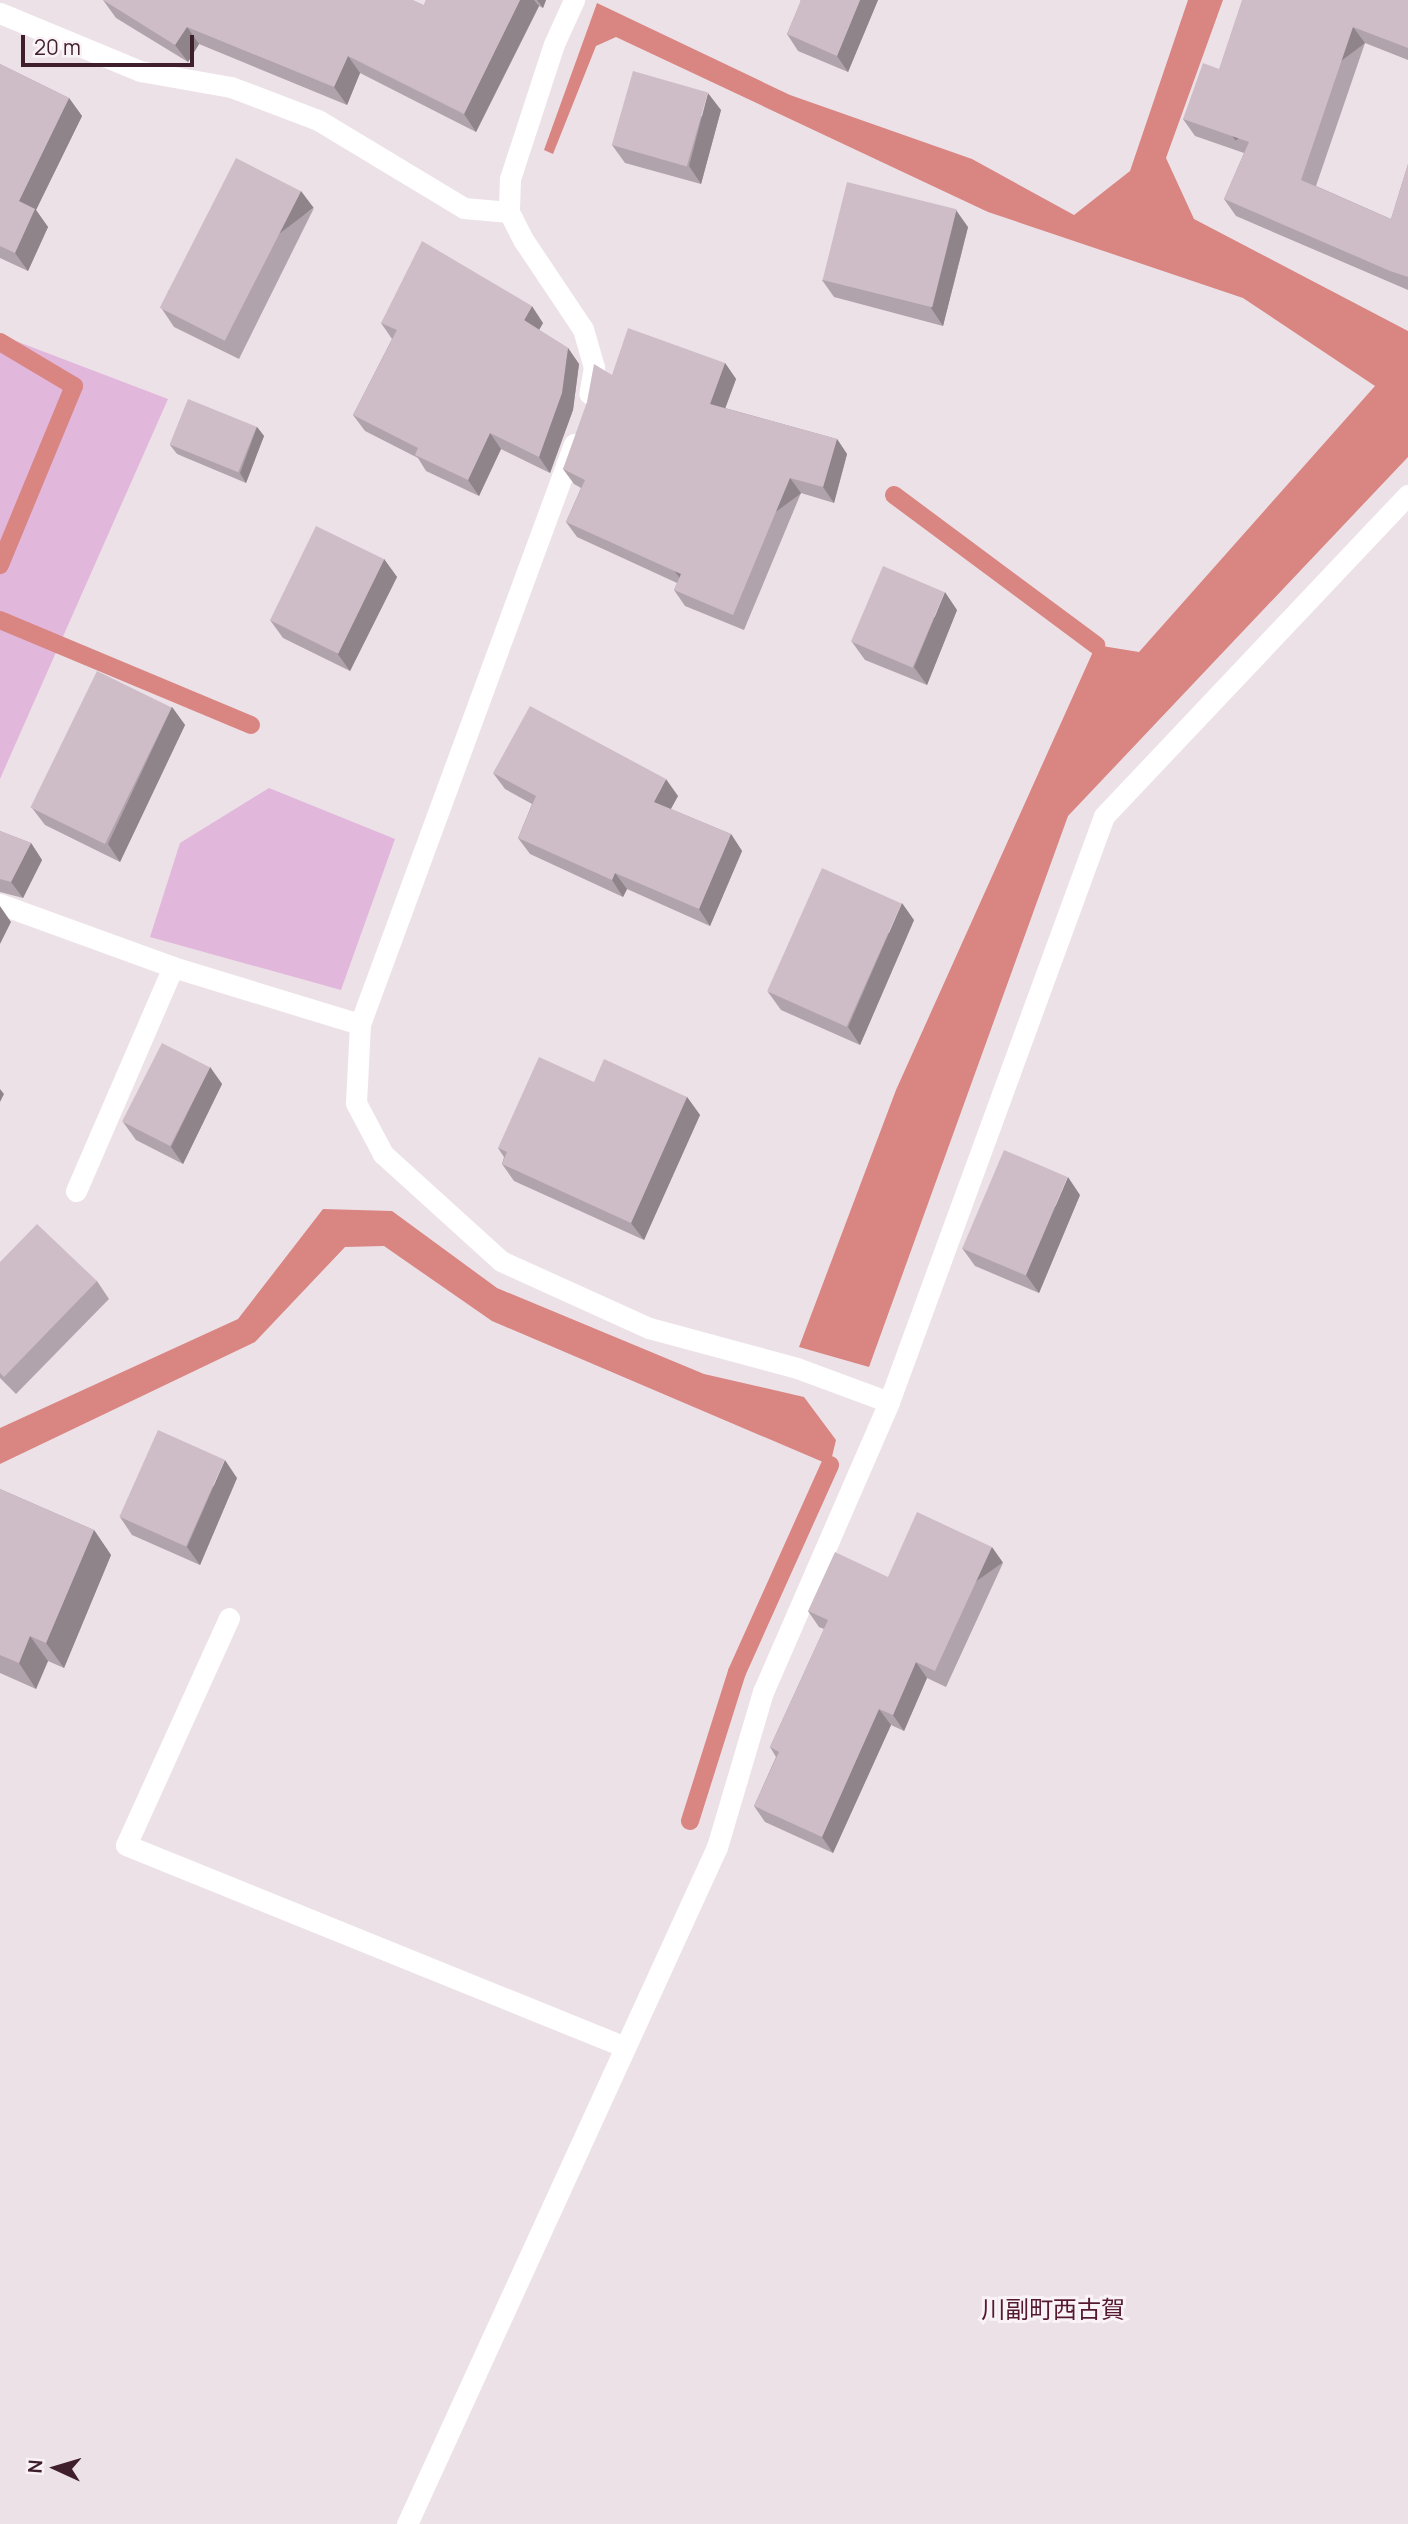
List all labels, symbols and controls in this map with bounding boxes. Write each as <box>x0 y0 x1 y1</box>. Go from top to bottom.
scale bar <box>24 21 198 65</box>
text: 20 m <box>34 33 81 61</box>
district label: 川副町西古賀 <box>981 2295 1125 2323</box>
north arrow <box>21 2433 91 2503</box>
text: N <box>22 2459 48 2474</box>

